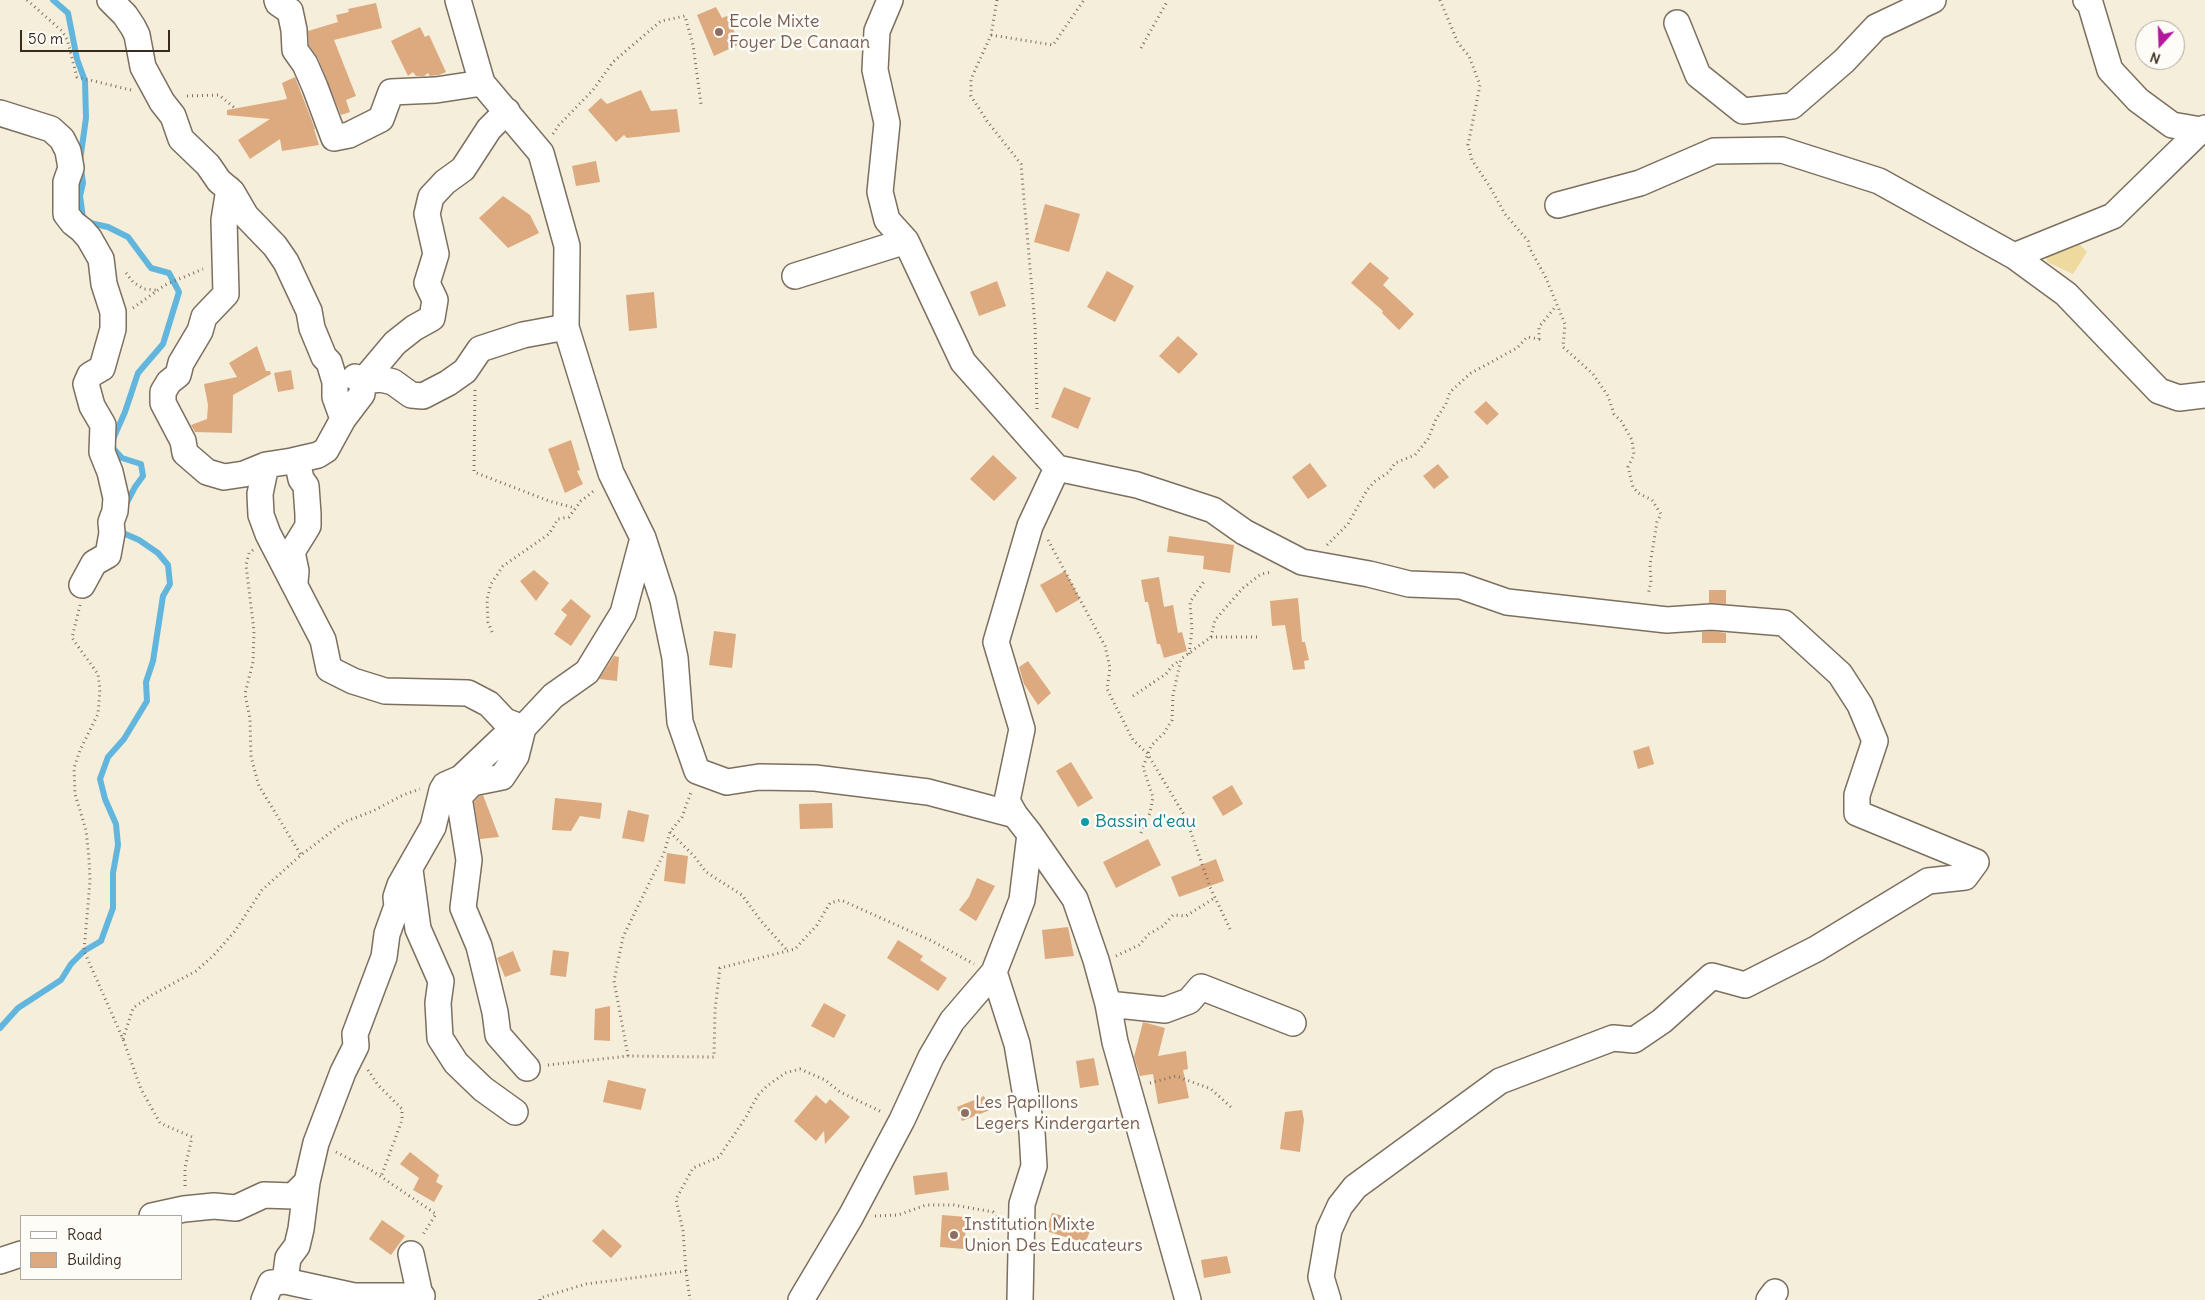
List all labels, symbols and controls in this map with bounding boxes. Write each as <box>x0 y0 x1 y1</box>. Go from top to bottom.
place label: Ecole Mixte Foyer De Canaan <box>729 11 870 54</box>
scale bar <box>22 20 172 52</box>
north arrow <box>2135 20 2185 70</box>
marker: Ecole Mixte Foyer De Canaan <box>713 26 725 38</box>
text: 50 m <box>28 29 63 48</box>
text: N <box>2148 48 2163 68</box>
place label: Bassin d'eau <box>1095 811 1196 833</box>
marker: Bassin d'eau <box>1079 816 1091 828</box>
place label: Les Papillons Legers Kindergarten <box>975 1092 1140 1134</box>
marker: Les Papillons Legers Kindergarten <box>959 1107 971 1119</box>
place label: Institution Mixte Union Des Educateurs <box>964 1214 1143 1256</box>
legend <box>20 1215 182 1280</box>
text: Road <box>67 1225 102 1244</box>
marker: Institution Mixte Union Des Educateurs <box>948 1229 960 1241</box>
text: Building <box>67 1250 122 1269</box>

